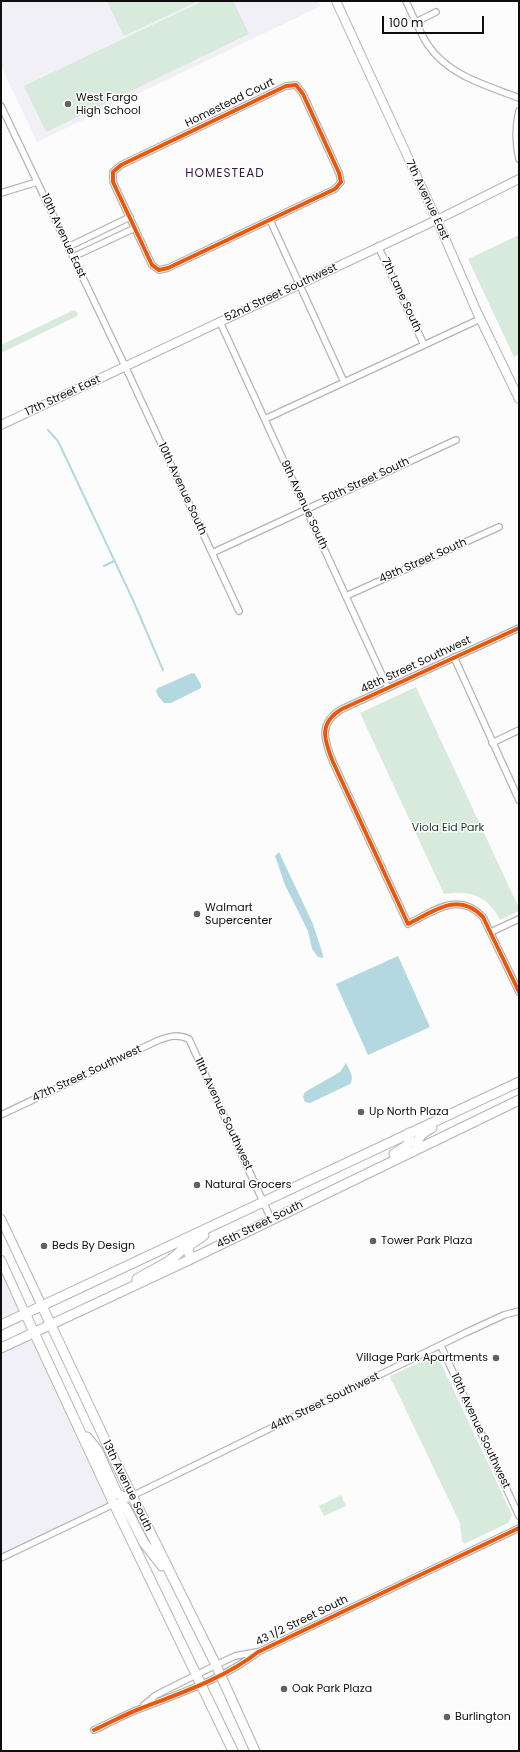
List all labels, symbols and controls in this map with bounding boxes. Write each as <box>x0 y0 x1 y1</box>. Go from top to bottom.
scale bar <box>384 8 486 34</box>
text: 100 m <box>389 14 423 31</box>
street label: Homestead Court <box>183 76 277 130</box>
place label: West Fargo High School <box>76 91 141 117</box>
marker: West Fargo High School <box>63 99 73 109</box>
street label: 7th Avenue East <box>403 158 451 242</box>
district label: HOMESTEAD <box>185 167 265 181</box>
street label: 10th Avenue East <box>38 192 88 280</box>
street label: 7th Lane South <box>378 256 424 334</box>
street label: 52nd Street Southwest <box>222 261 340 325</box>
street label: 17th Street East <box>23 373 103 419</box>
street label: 10th Avenue South <box>155 441 209 537</box>
street label: 50th Street South <box>320 455 412 507</box>
street label: 9th Avenue South <box>278 458 330 552</box>
street label: 49th Street South <box>377 536 469 586</box>
street label: 48th Street Southwest <box>359 634 473 696</box>
park label: Viola Eid Park <box>412 821 484 835</box>
place label: Walmart Supercenter <box>205 901 272 927</box>
marker: Walmart Supercenter <box>192 909 202 919</box>
street label: 47th Street Southwest <box>30 1043 144 1105</box>
street label: 11th Avenue Southwest <box>191 1056 255 1172</box>
place label: Up North Plaza <box>369 1105 449 1119</box>
marker: Up North Plaza <box>356 1107 366 1117</box>
place label: Natural Grocers <box>205 1178 291 1192</box>
marker: Natural Grocers <box>192 1180 202 1190</box>
street label: 45th Street South <box>215 1198 305 1252</box>
place label: Tower Park Plaza <box>381 1234 472 1248</box>
marker: Tower Park Plaza <box>368 1236 378 1246</box>
place label: Beds By Design <box>52 1239 135 1253</box>
marker: Beds By Design <box>39 1241 49 1251</box>
place label: Village Park Apartments <box>356 1351 488 1365</box>
marker: Village Park Apartments <box>491 1353 501 1363</box>
street label: 44th Street Southwest <box>268 1370 382 1434</box>
street label: 10th Avenue Southwest <box>447 1371 513 1491</box>
street label: 13th Avenue South <box>99 1438 155 1534</box>
street label: 43 1/2 Street South <box>254 1593 350 1649</box>
place label: Oak Park Plaza <box>292 1682 372 1696</box>
marker: Oak Park Plaza <box>279 1684 289 1694</box>
place label: Burlington <box>455 1710 511 1724</box>
marker: Burlington <box>442 1712 452 1722</box>

